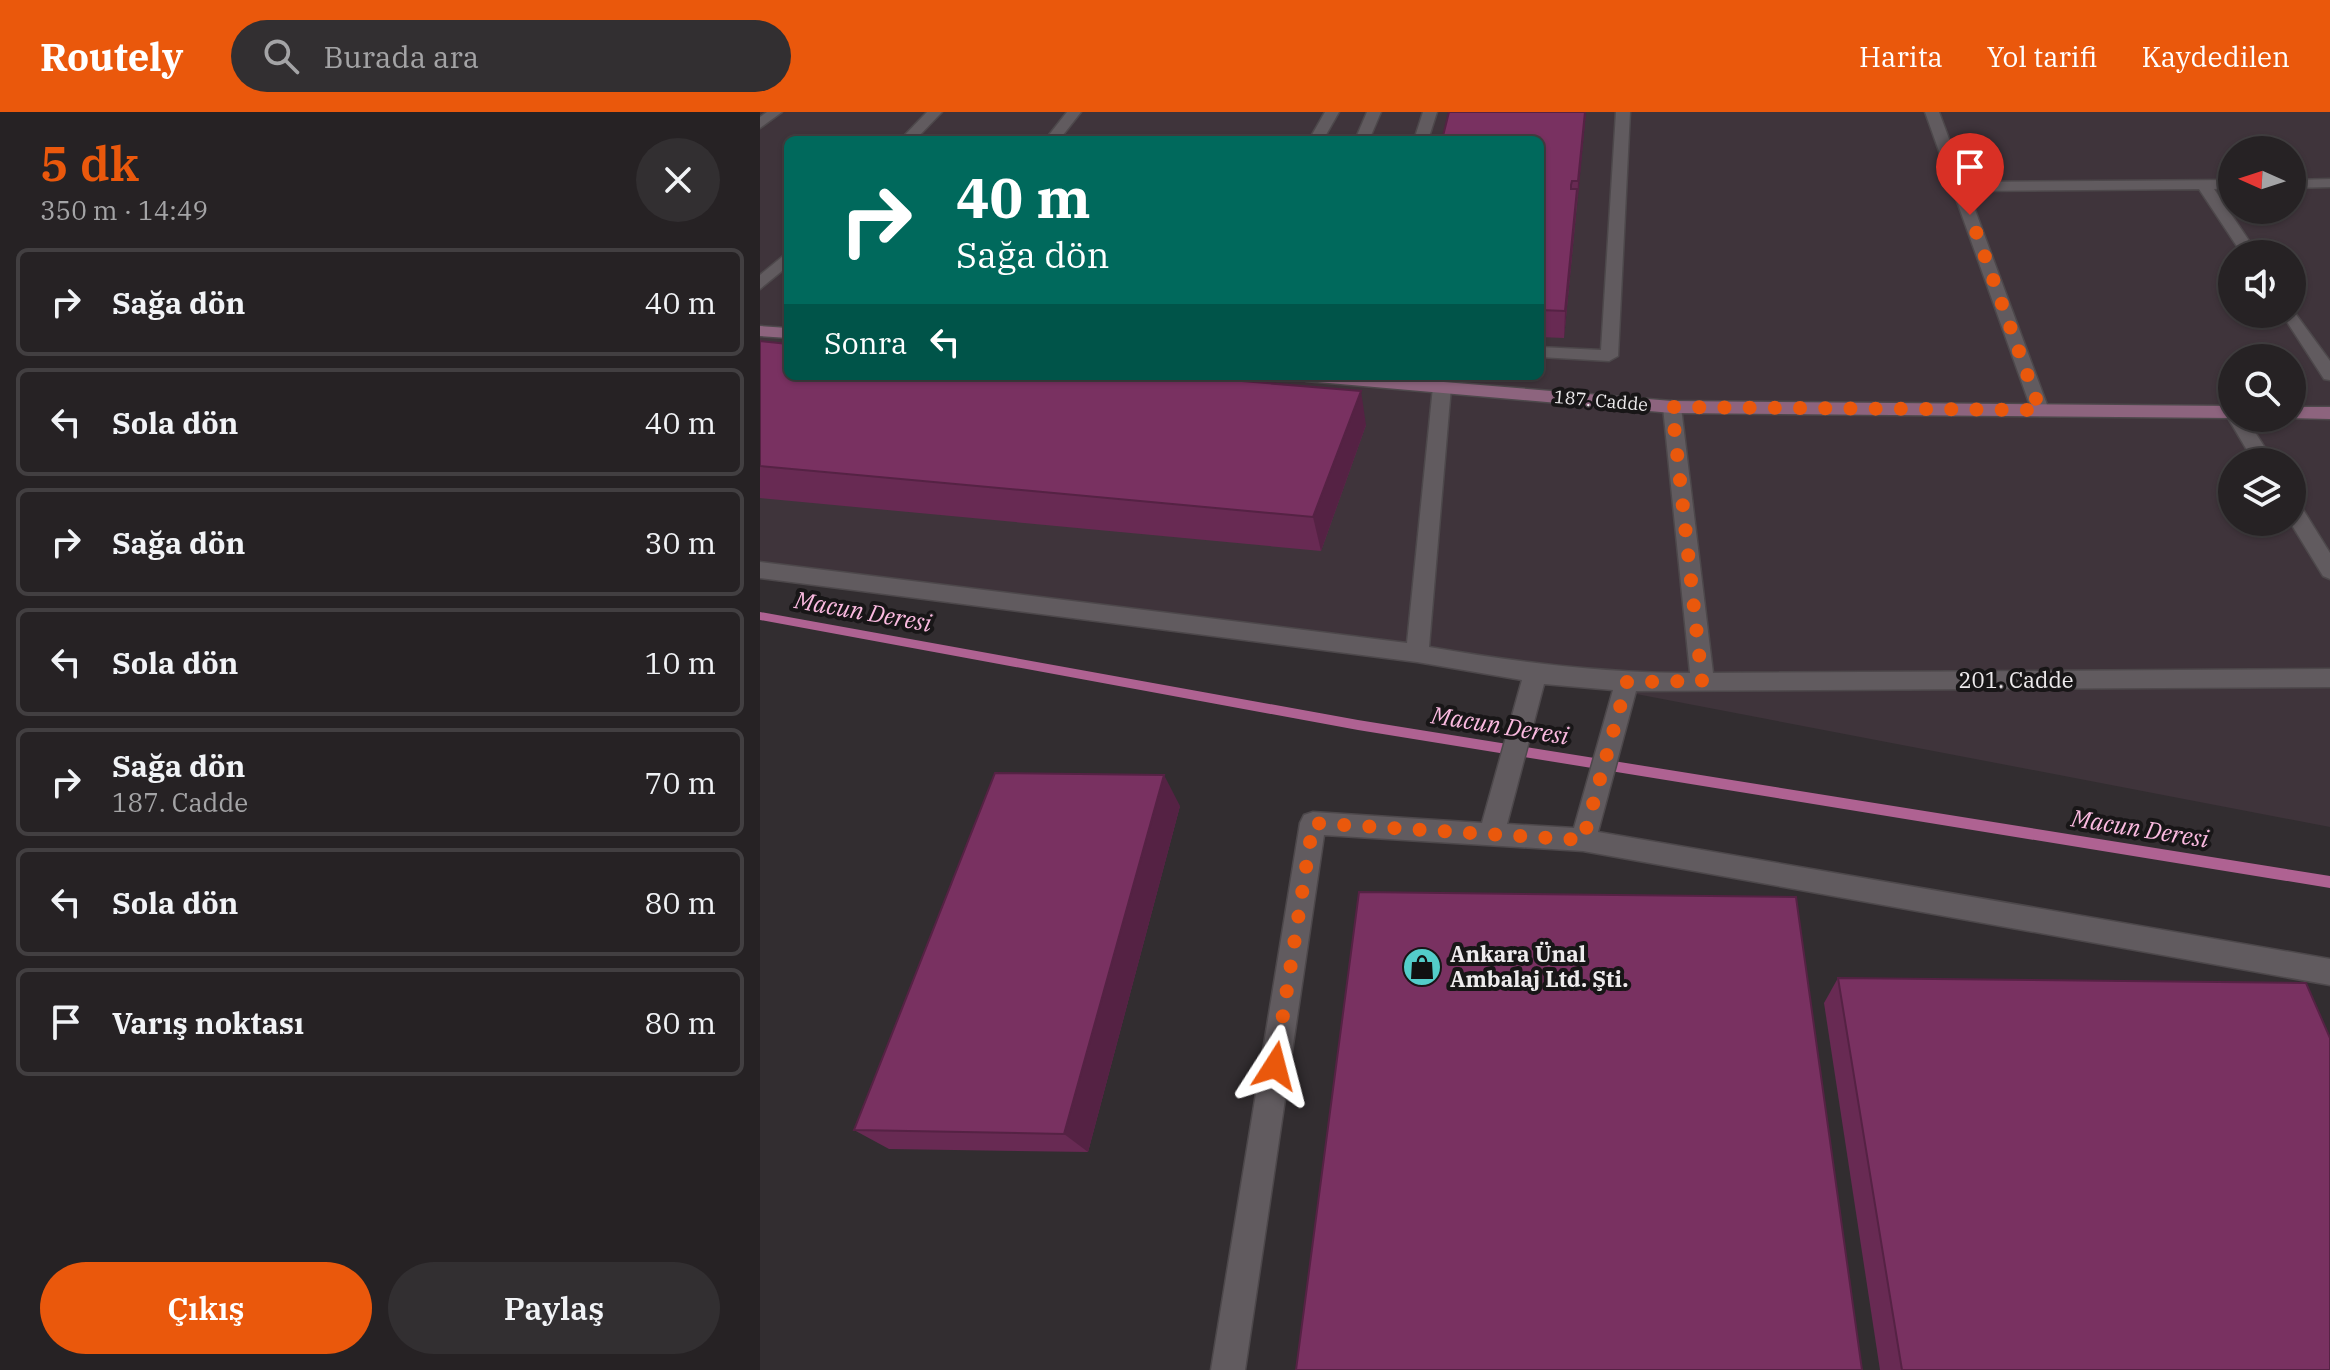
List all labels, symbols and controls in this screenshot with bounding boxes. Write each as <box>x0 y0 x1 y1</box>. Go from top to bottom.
search box <box>231 20 791 92</box>
text: Routely <box>40 32 183 81</box>
icon: search <box>259 34 303 78</box>
text: Burada ara <box>323 37 479 76</box>
text: Harita <box>1859 38 1943 75</box>
text: Yol tarifi <box>1987 38 2097 75</box>
text: Kaydedilen <box>2141 38 2290 75</box>
text: 5 dk <box>40 132 139 194</box>
pin <box>1936 133 2004 215</box>
north arrow <box>2218 136 2306 224</box>
map controls <box>2218 136 2306 536</box>
button: close <box>636 138 720 222</box>
icon: arrive <box>1948 145 1992 189</box>
text: 40 m <box>956 161 1091 233</box>
icon: right <box>824 168 928 272</box>
text: 350 m · 14:49 <box>40 193 208 227</box>
text: Sağa dön <box>956 231 1109 278</box>
button: sound <box>2218 240 2306 328</box>
icon: right <box>44 280 88 324</box>
text: Sağa dön <box>112 283 245 322</box>
text: 40 m <box>644 283 716 322</box>
icon: left <box>923 320 967 364</box>
text: Sonra <box>824 323 907 362</box>
button: search <box>2218 344 2306 432</box>
street label: 187. Cadde <box>1553 385 1649 416</box>
icon: left <box>44 400 88 444</box>
text: Sola dön <box>112 403 238 442</box>
text: 40 m <box>644 403 716 442</box>
button: layers <box>2218 448 2306 536</box>
icon: right <box>44 520 88 564</box>
text: Sağa dön <box>112 523 245 562</box>
text: 30 m <box>644 523 716 562</box>
water label: Macun Deresi <box>791 583 935 639</box>
icon: left <box>44 640 88 684</box>
text: Sola dön <box>112 643 238 682</box>
text: 10 m <box>644 643 716 682</box>
street label: 201. Cadde <box>1958 665 2074 694</box>
water label: Macun Deresi <box>1428 698 1572 752</box>
text: Sağa dön <box>112 746 245 785</box>
icon: right <box>44 760 88 804</box>
text: 70 m <box>644 763 716 802</box>
text: 187. Cadde <box>112 785 248 819</box>
water label: Macun Deresi <box>2068 801 2212 855</box>
icon: left <box>44 880 88 924</box>
text: Sola dön <box>112 883 238 922</box>
text: 80 m <box>644 883 716 922</box>
place label: Ankara Ünal Ambalaj Ltd. Şti. <box>1450 939 1628 993</box>
shop icon: Ankara Ünal Ambalaj Ltd. Şti. <box>1401 946 1443 988</box>
icon: arrive <box>44 1000 88 1044</box>
text: Varış noktası <box>112 1003 304 1042</box>
text: 80 m <box>644 1003 716 1042</box>
position arrow <box>1233 1024 1317 1108</box>
button: Çıkış <box>40 1262 372 1354</box>
button: Paylaş <box>388 1262 720 1354</box>

